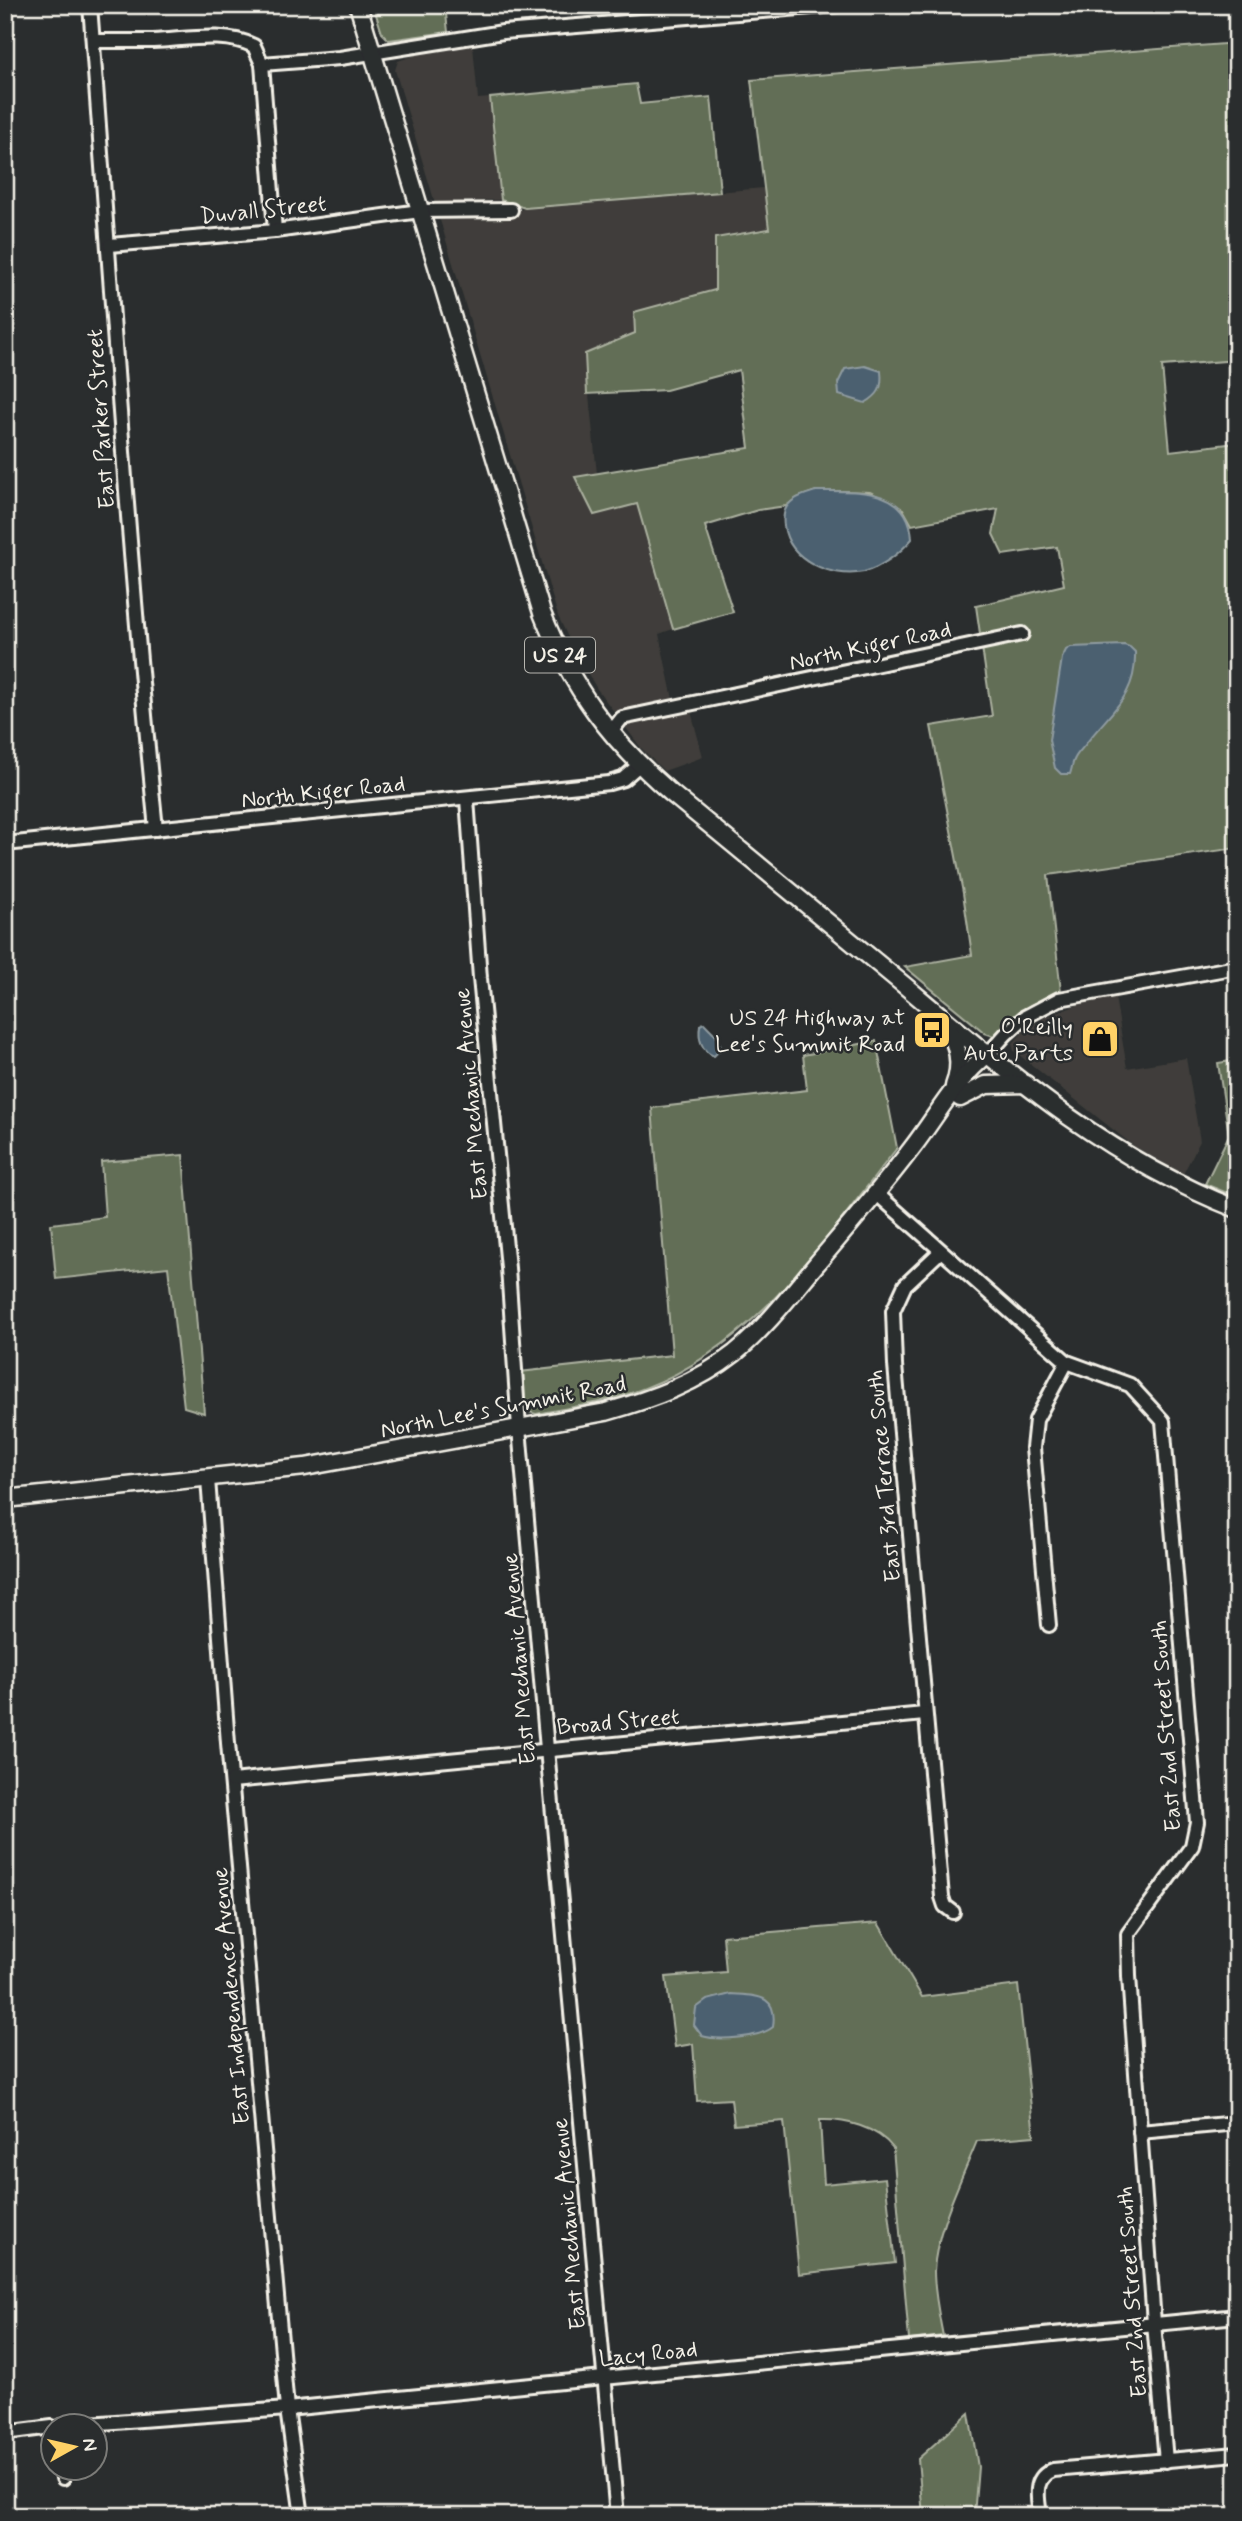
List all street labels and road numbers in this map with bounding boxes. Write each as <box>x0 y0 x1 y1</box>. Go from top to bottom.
street label: Duvall Street <box>198 189 328 233</box>
street label: East Parker Street <box>81 328 123 510</box>
street label: North Kiger Road <box>787 615 955 681</box>
road number: US 24 <box>525 638 595 672</box>
street label: North Kiger Road <box>240 769 407 819</box>
street label: East Mechanic Avenue <box>448 986 496 1201</box>
street label: East 3rd Terrace South <box>861 1368 909 1583</box>
street label: North Lee's Summit Road <box>378 1369 629 1446</box>
street label: East Mechanic Avenue <box>496 1551 544 1766</box>
street label: East 2nd Street South <box>1145 1619 1189 1833</box>
street label: Broad Street <box>555 1703 681 1743</box>
street label: East Independence Avenue <box>206 1866 258 2126</box>
street label: East Mechanic Avenue <box>546 2116 594 2331</box>
street label: East 2nd Street South <box>1111 2185 1155 2399</box>
street label: Lacy Road <box>598 2335 699 2375</box>

